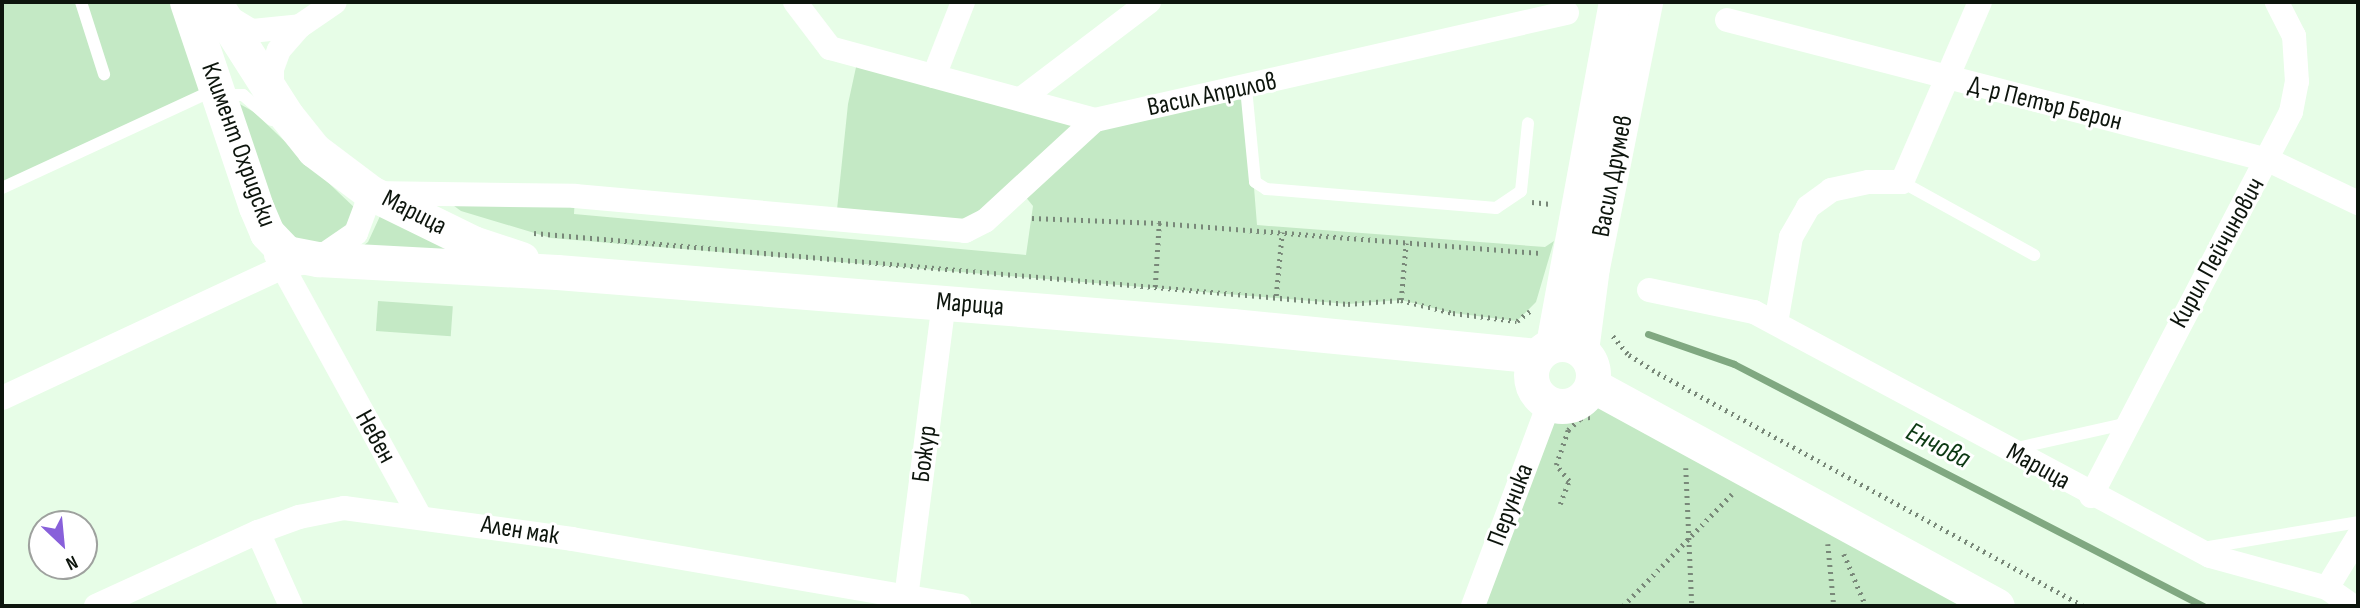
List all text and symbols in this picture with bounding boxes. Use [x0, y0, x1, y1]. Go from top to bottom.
street label: Климент Охридски [194, 58, 282, 232]
street label: Васил Априлов [1144, 66, 1280, 124]
street label: Д-р Петър Берон [1965, 70, 2125, 138]
street label: Васил Друмев [1586, 112, 1640, 240]
street label: Кирил Пейчинович [2164, 172, 2272, 334]
street label: Марица [377, 184, 451, 242]
street label: Марица [935, 286, 1005, 324]
street label: Невен [348, 405, 402, 469]
water label: Енчова [1900, 416, 1976, 476]
street label: Божур [906, 424, 944, 484]
street label: Марица [2001, 437, 2075, 497]
street label: Перуника [1481, 459, 1541, 551]
street label: Ален мак [479, 509, 561, 553]
north arrow [28, 510, 98, 580]
text: N [62, 550, 81, 575]

